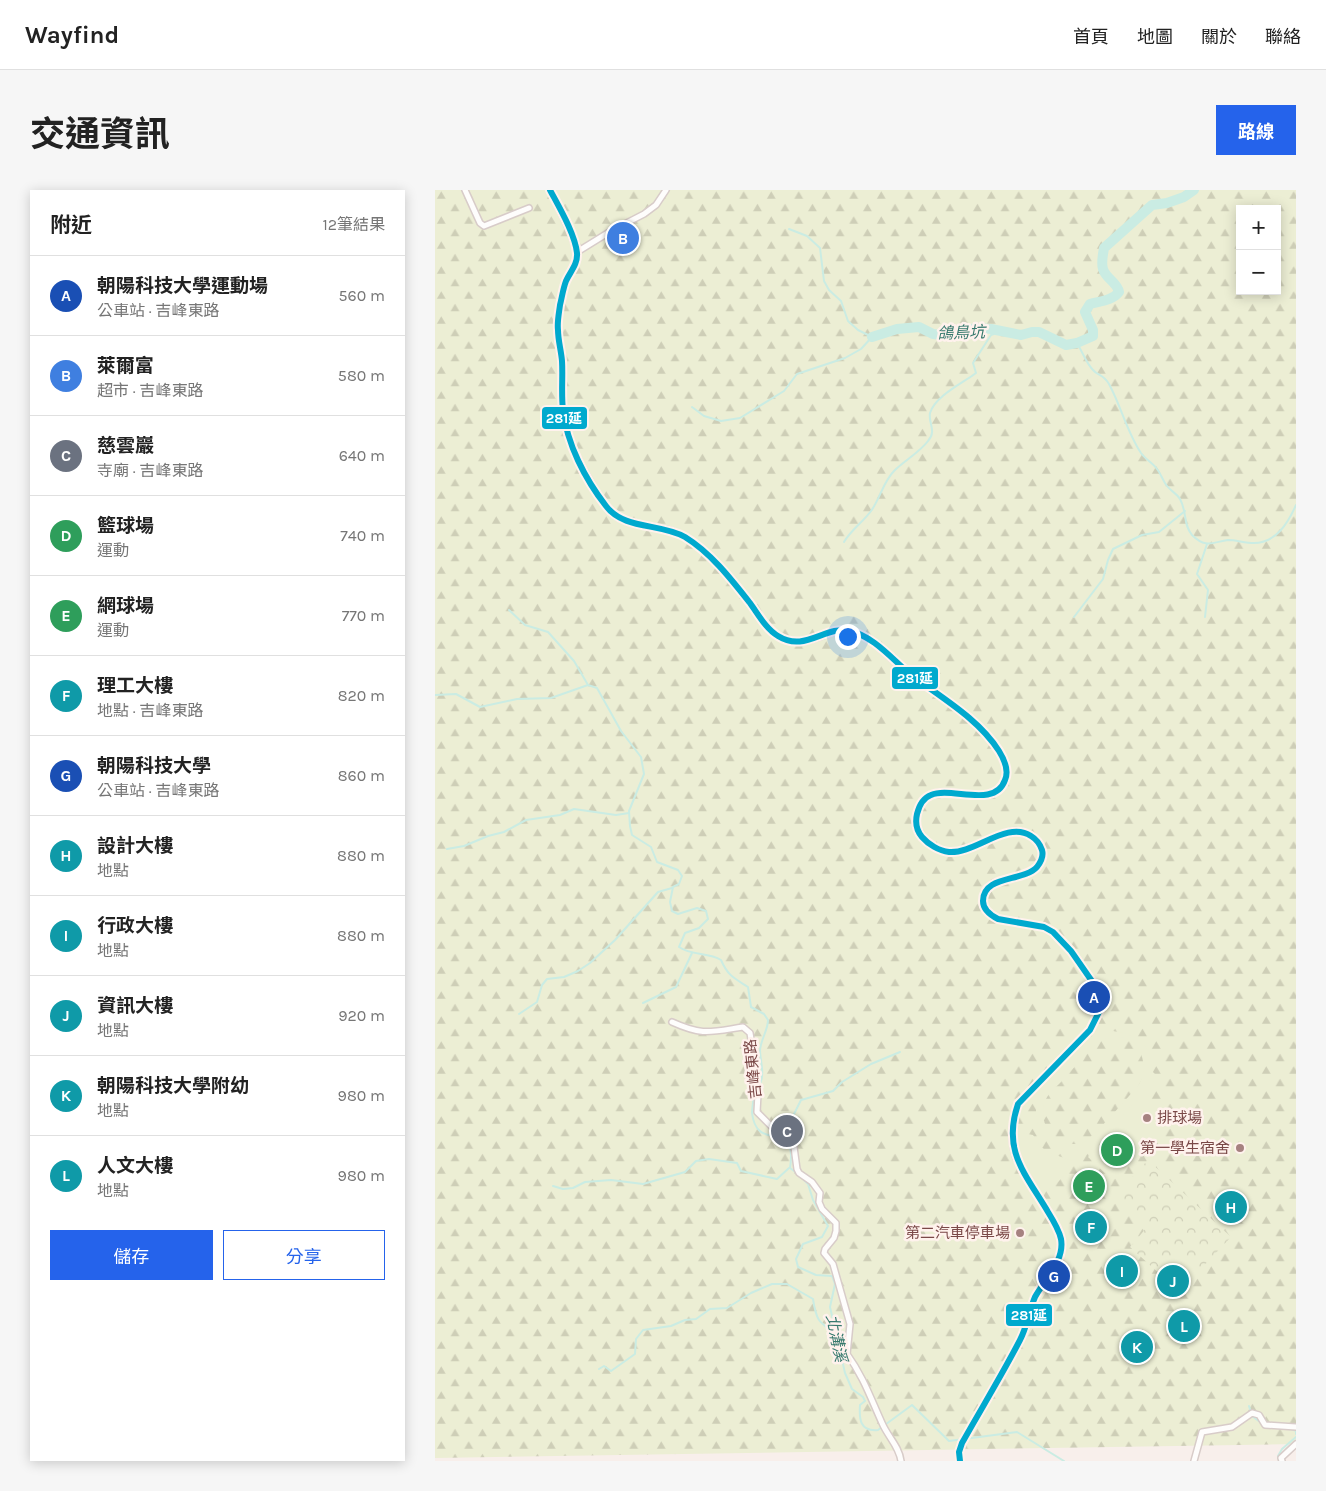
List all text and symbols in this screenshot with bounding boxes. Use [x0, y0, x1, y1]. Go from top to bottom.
text: Wayfind [25, 21, 119, 49]
text: 首頁 [1073, 26, 1109, 48]
text: 地圖 [1137, 26, 1173, 48]
text: 關於 [1201, 26, 1237, 48]
text: 聯絡 [1265, 26, 1301, 48]
button: 路線 [1216, 105, 1296, 155]
text: 交通資訊 [30, 114, 170, 155]
map controls [1236, 205, 1281, 295]
button: + [1236, 205, 1281, 250]
text: 附近 [50, 213, 92, 237]
text: 12筆結果 [322, 215, 385, 234]
pin: B [607, 219, 639, 257]
button: − [1236, 250, 1281, 295]
text: 朝陽科技大學運動場 [97, 275, 268, 297]
text: A [61, 286, 71, 305]
text: 560 m [339, 286, 385, 305]
text: 公車站 · 吉峰東路 [97, 301, 219, 320]
water label: 鴿鳥坑 [937, 322, 987, 343]
text: 萊爾富 [97, 355, 154, 377]
text: B [61, 366, 71, 385]
text: 580 m [338, 366, 385, 385]
text: 超市 · 吉峰東路 [97, 381, 203, 400]
line badge: 281延 [541, 406, 588, 430]
text: 281延 [546, 410, 582, 427]
text: 慈雲巖 [97, 435, 154, 457]
text: C [61, 446, 71, 465]
text: 640 m [339, 446, 385, 465]
text: 寺廟 · 吉峰東路 [97, 461, 203, 480]
text: 籃球場 [97, 515, 154, 537]
text: D [61, 526, 71, 545]
text: 740 m [340, 526, 385, 545]
text: 運動 [97, 541, 129, 560]
text: 網球場 [97, 595, 154, 617]
text: E [61, 606, 71, 625]
text: 770 m [342, 606, 385, 625]
text: 運動 [97, 621, 129, 640]
your location [835, 624, 861, 650]
line badge: 281延 [891, 666, 939, 690]
text: 281延 [897, 670, 933, 687]
text: 理工大樓 [97, 675, 173, 697]
text: F [62, 686, 70, 705]
text: 820 m [338, 686, 385, 705]
text: 地點 · 吉峰東路 [97, 701, 203, 720]
text: 朝陽科技大學 [97, 755, 211, 777]
text: G [61, 766, 71, 785]
text: 860 m [338, 766, 385, 785]
text: 公車站 · 吉峰東路 [97, 781, 219, 800]
text: 設計大樓 [97, 835, 173, 857]
text: H [60, 846, 72, 865]
text: 880 m [337, 846, 385, 865]
text: 地點 [97, 861, 129, 880]
text: 行政大樓 [97, 915, 173, 937]
text: I [64, 926, 68, 945]
text: 880 m [337, 926, 385, 945]
text: 地點 [97, 941, 129, 960]
pin: A [1078, 978, 1110, 1016]
text: 資訊大樓 [97, 995, 173, 1017]
text: J [62, 1006, 70, 1025]
text: 920 m [338, 1006, 385, 1025]
text: 地點 [97, 1021, 129, 1040]
street label: 吉峰東路 [741, 1038, 765, 1100]
text: 朝陽科技大學附幼 [97, 1075, 249, 1097]
text: K [61, 1086, 71, 1105]
text: 980 m [338, 1086, 385, 1105]
text: 地點 [97, 1101, 129, 1120]
place label: 排球場 [1157, 1109, 1202, 1127]
pin: C [771, 1112, 803, 1150]
marker: 排球場 [1141, 1112, 1153, 1124]
pin: D [1101, 1131, 1133, 1169]
place label: 第一學生宿舍 [1140, 1139, 1230, 1157]
marker: 第一學生宿舍 [1234, 1142, 1246, 1154]
text: 人文大樓 [97, 1155, 173, 1177]
text: L [62, 1166, 70, 1185]
text: 980 m [338, 1166, 385, 1185]
pin: E [1073, 1167, 1105, 1205]
text: 地點 [97, 1181, 129, 1200]
pin: H [1215, 1188, 1247, 1226]
pin: F [1075, 1208, 1107, 1246]
place label: 第二汽車停車場 [905, 1224, 1010, 1242]
marker: 第二汽車停車場 [1014, 1227, 1026, 1239]
button: 儲存 [50, 1230, 213, 1280]
button: 分享 [223, 1230, 385, 1280]
pin: I [1106, 1252, 1138, 1290]
pin: G [1038, 1257, 1070, 1295]
pin: J [1157, 1262, 1189, 1300]
line badge: 281延 [1005, 1303, 1053, 1327]
text: 281延 [1011, 1307, 1047, 1324]
pin: L [1168, 1307, 1200, 1345]
water label: 北溝溪 [822, 1313, 851, 1366]
pin: K [1121, 1328, 1153, 1366]

